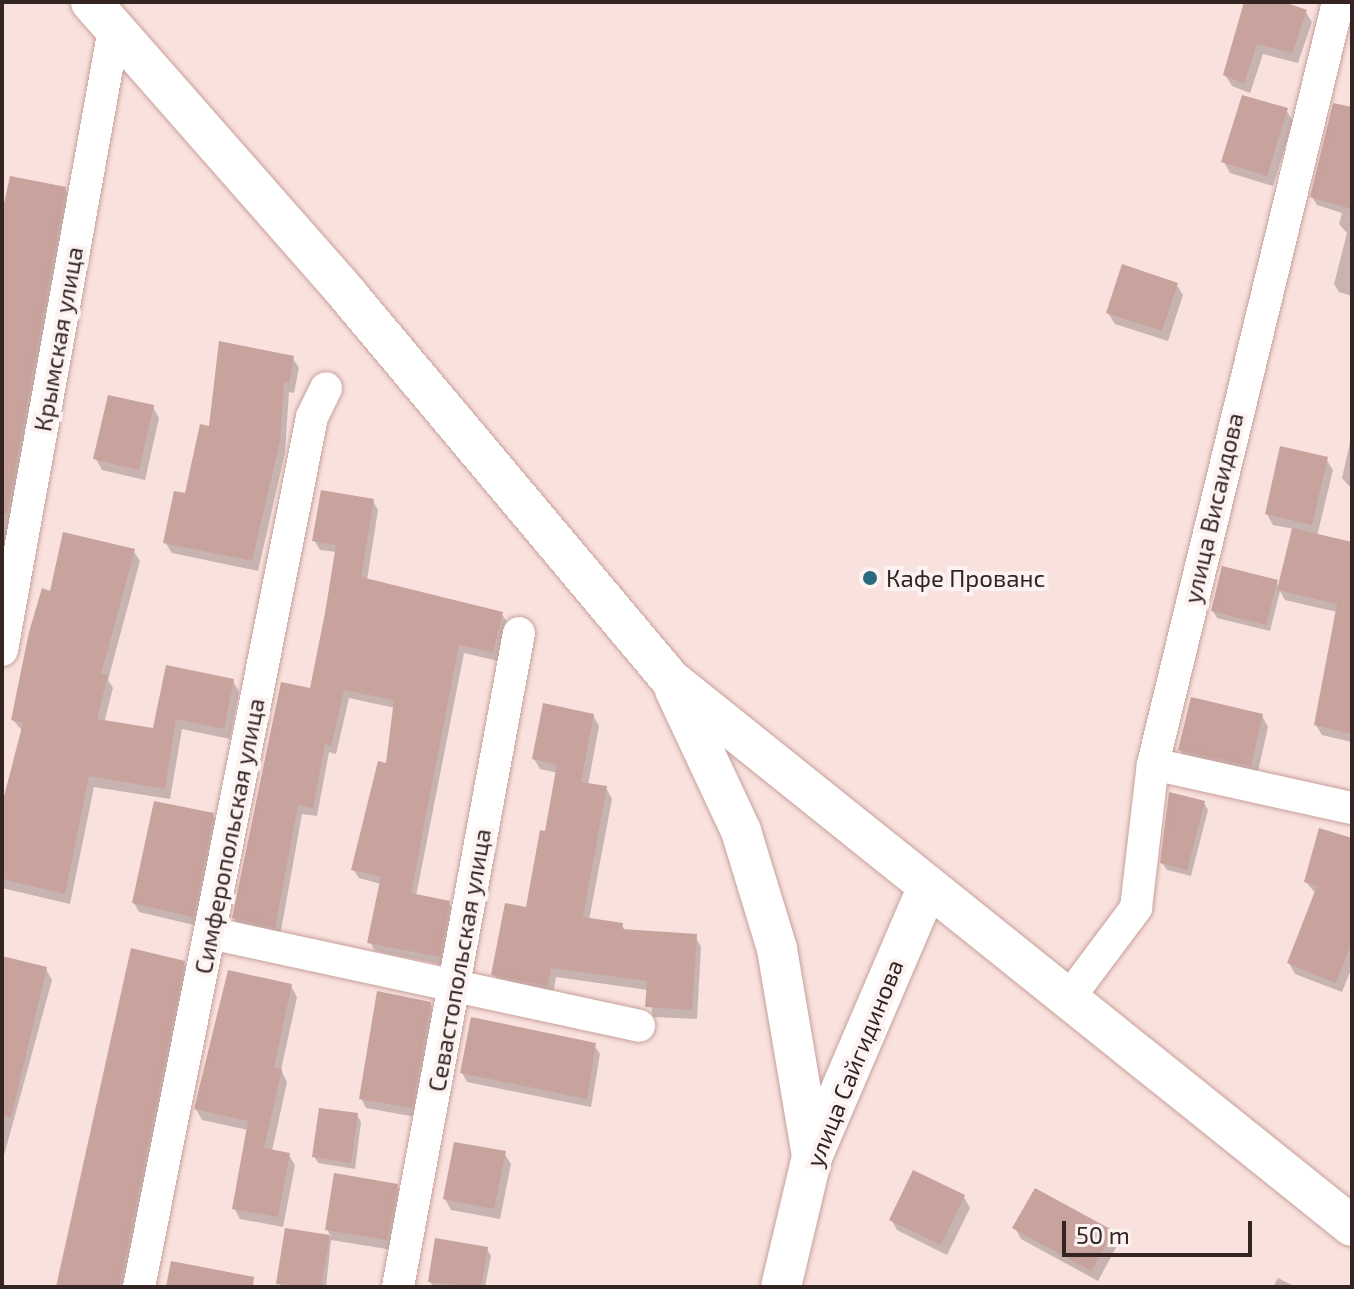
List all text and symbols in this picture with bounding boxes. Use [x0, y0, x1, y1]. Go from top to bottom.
street label: Крымская улица [28, 244, 88, 434]
street label: улица Висаидова [1177, 410, 1249, 606]
place label: Кафе Прованс [886, 564, 1045, 592]
marker: Кафе Прованс [861, 569, 879, 587]
street label: Симферопольская улица [188, 696, 270, 976]
street label: Севастопольская улица [422, 826, 496, 1094]
street label: улица Сайгидинова [799, 955, 909, 1171]
scale bar [1066, 1205, 1256, 1255]
text: 50 m [1076, 1220, 1130, 1249]

